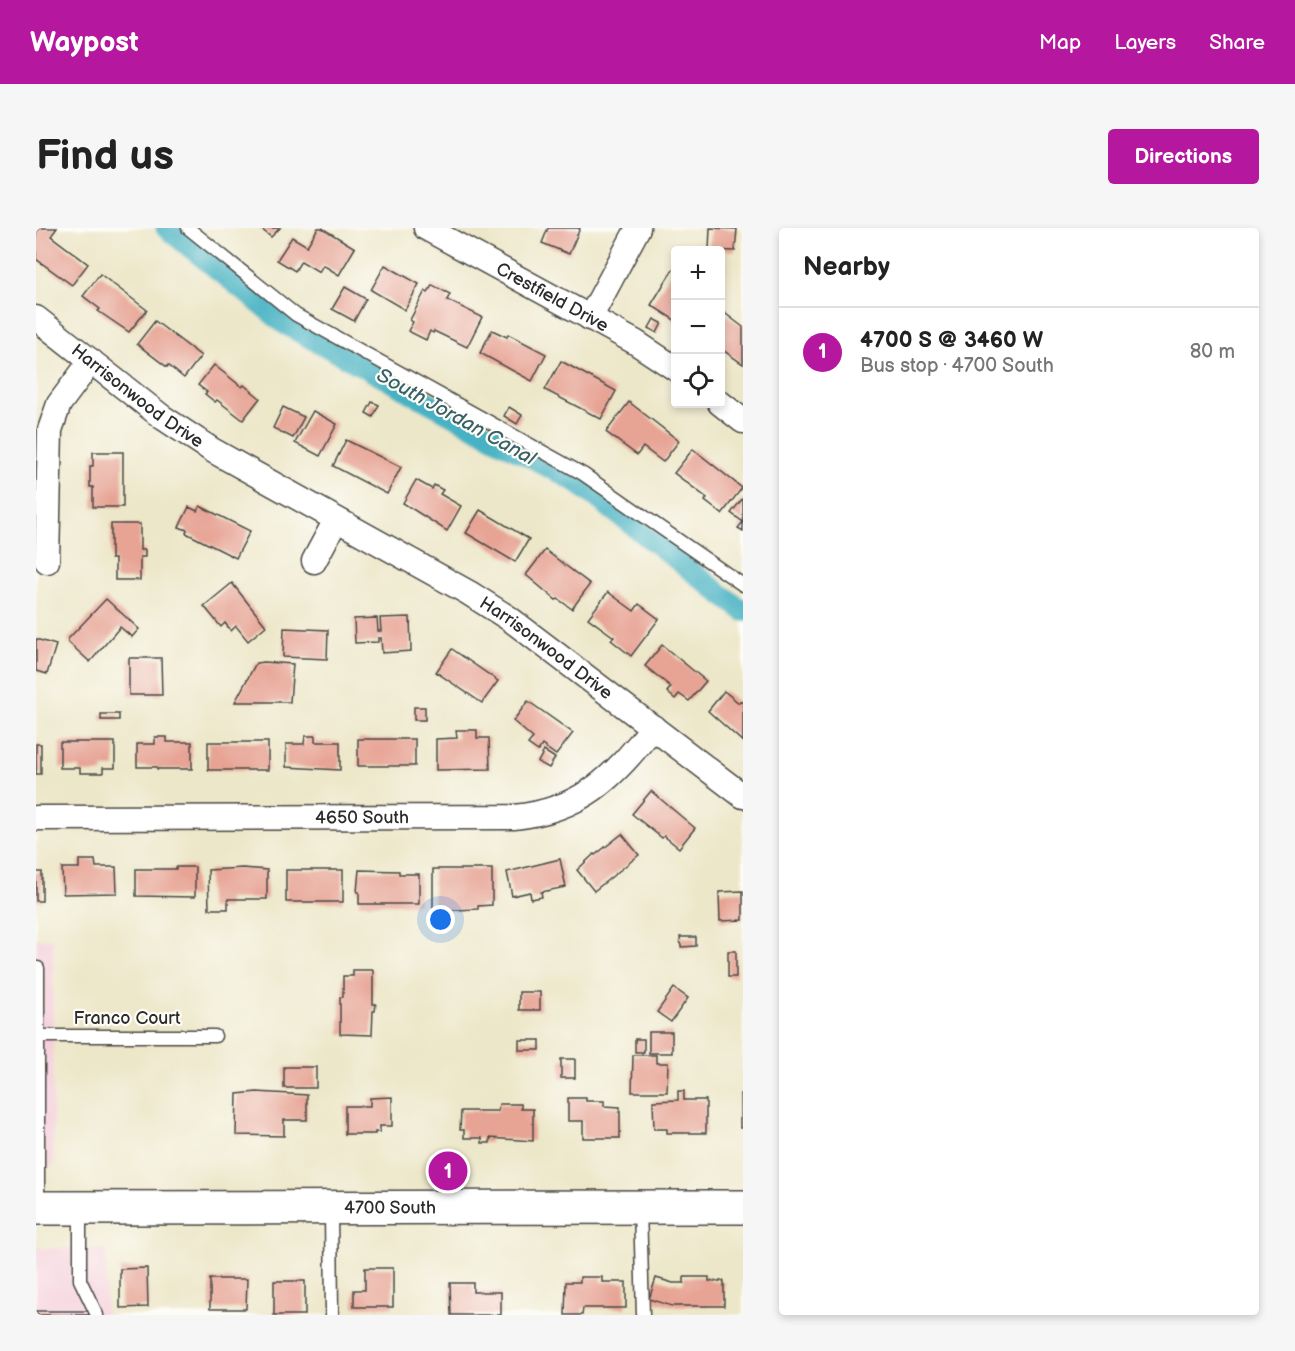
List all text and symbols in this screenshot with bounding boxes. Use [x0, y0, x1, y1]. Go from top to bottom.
text: Waypost [30, 26, 139, 59]
text: Map [1039, 30, 1081, 55]
text: Layers [1114, 30, 1176, 55]
text: Share [1209, 30, 1265, 55]
button: Directions [1108, 129, 1259, 184]
text: Find us [36, 131, 174, 182]
map controls [671, 246, 725, 408]
button: + [671, 246, 725, 300]
text: Nearby [803, 252, 890, 283]
street label: Crestfield Drive [493, 258, 613, 336]
button: − [671, 300, 725, 354]
text: 4700 S @ 3460 W [860, 327, 1043, 354]
street label: Harrisonwood Drive [67, 339, 208, 452]
text: 1 [818, 340, 827, 364]
text: 80 m [1190, 340, 1235, 364]
button: locate [671, 354, 725, 408]
text: Bus stop · 4700 South [860, 354, 1054, 378]
water label: South Jordan Canal [372, 363, 541, 471]
street label: Harrisonwood Drive [476, 592, 617, 704]
street label: 4650 South [315, 807, 409, 828]
your location [426, 905, 455, 934]
street label: Franco Court [74, 1008, 181, 1029]
pin: 1 [428, 1148, 468, 1194]
street label: 4700 South [344, 1197, 436, 1218]

